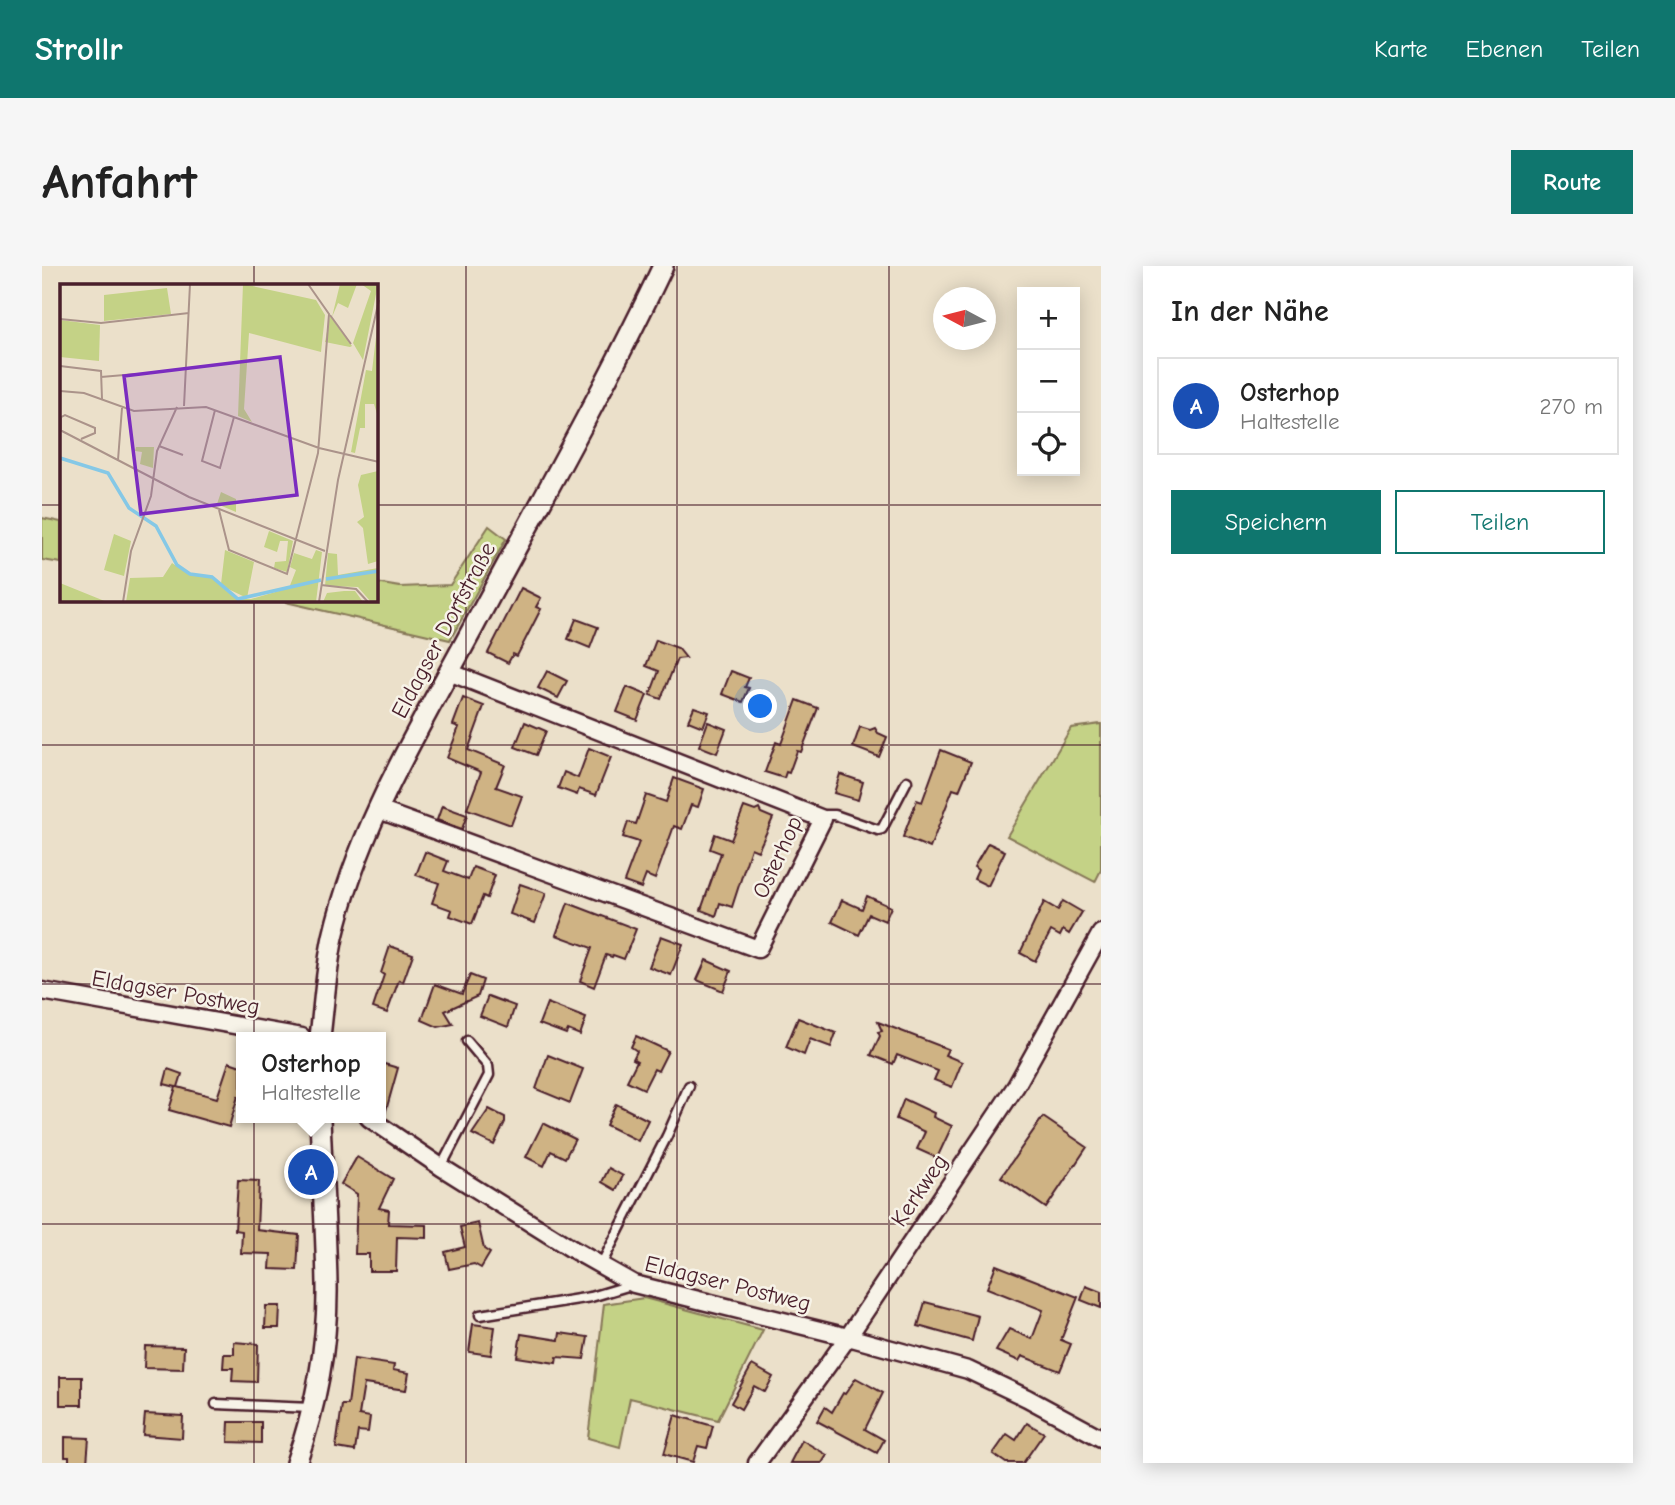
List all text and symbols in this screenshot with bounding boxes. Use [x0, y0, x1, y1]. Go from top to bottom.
text: Strollr [35, 30, 123, 68]
text: Karte [1374, 35, 1427, 63]
text: Ebenen [1465, 35, 1543, 63]
text: Teilen [1581, 35, 1640, 63]
button: Route [1511, 150, 1633, 214]
text: Anfahrt [42, 154, 197, 210]
inset map [60, 284, 378, 602]
north arrow [933, 287, 996, 350]
map controls [1017, 287, 1080, 476]
button: + [1017, 287, 1080, 350]
text: In der Nähe [1171, 294, 1329, 329]
button: − [1017, 350, 1080, 413]
text: Osterhop [1240, 378, 1340, 408]
text: A [1190, 393, 1202, 420]
text: 270 m [1539, 393, 1603, 420]
text: Haltestelle [1240, 408, 1340, 435]
button: locate [1017, 413, 1080, 476]
button: Speichern [1171, 490, 1381, 554]
button: Teilen [1395, 490, 1605, 554]
street label: Eldagser Dorfstraße [386, 538, 501, 723]
your location [743, 689, 777, 723]
street label: Osterhop [747, 812, 808, 903]
street label: Eldagser Postweg [90, 964, 262, 1021]
popup [236, 1032, 386, 1123]
text: Osterhop [261, 1049, 361, 1079]
text: Haltestelle [261, 1079, 361, 1106]
pin: A [288, 1146, 334, 1198]
street label: Kerkweg [885, 1149, 953, 1232]
street label: Eldagser Postweg [642, 1250, 814, 1317]

